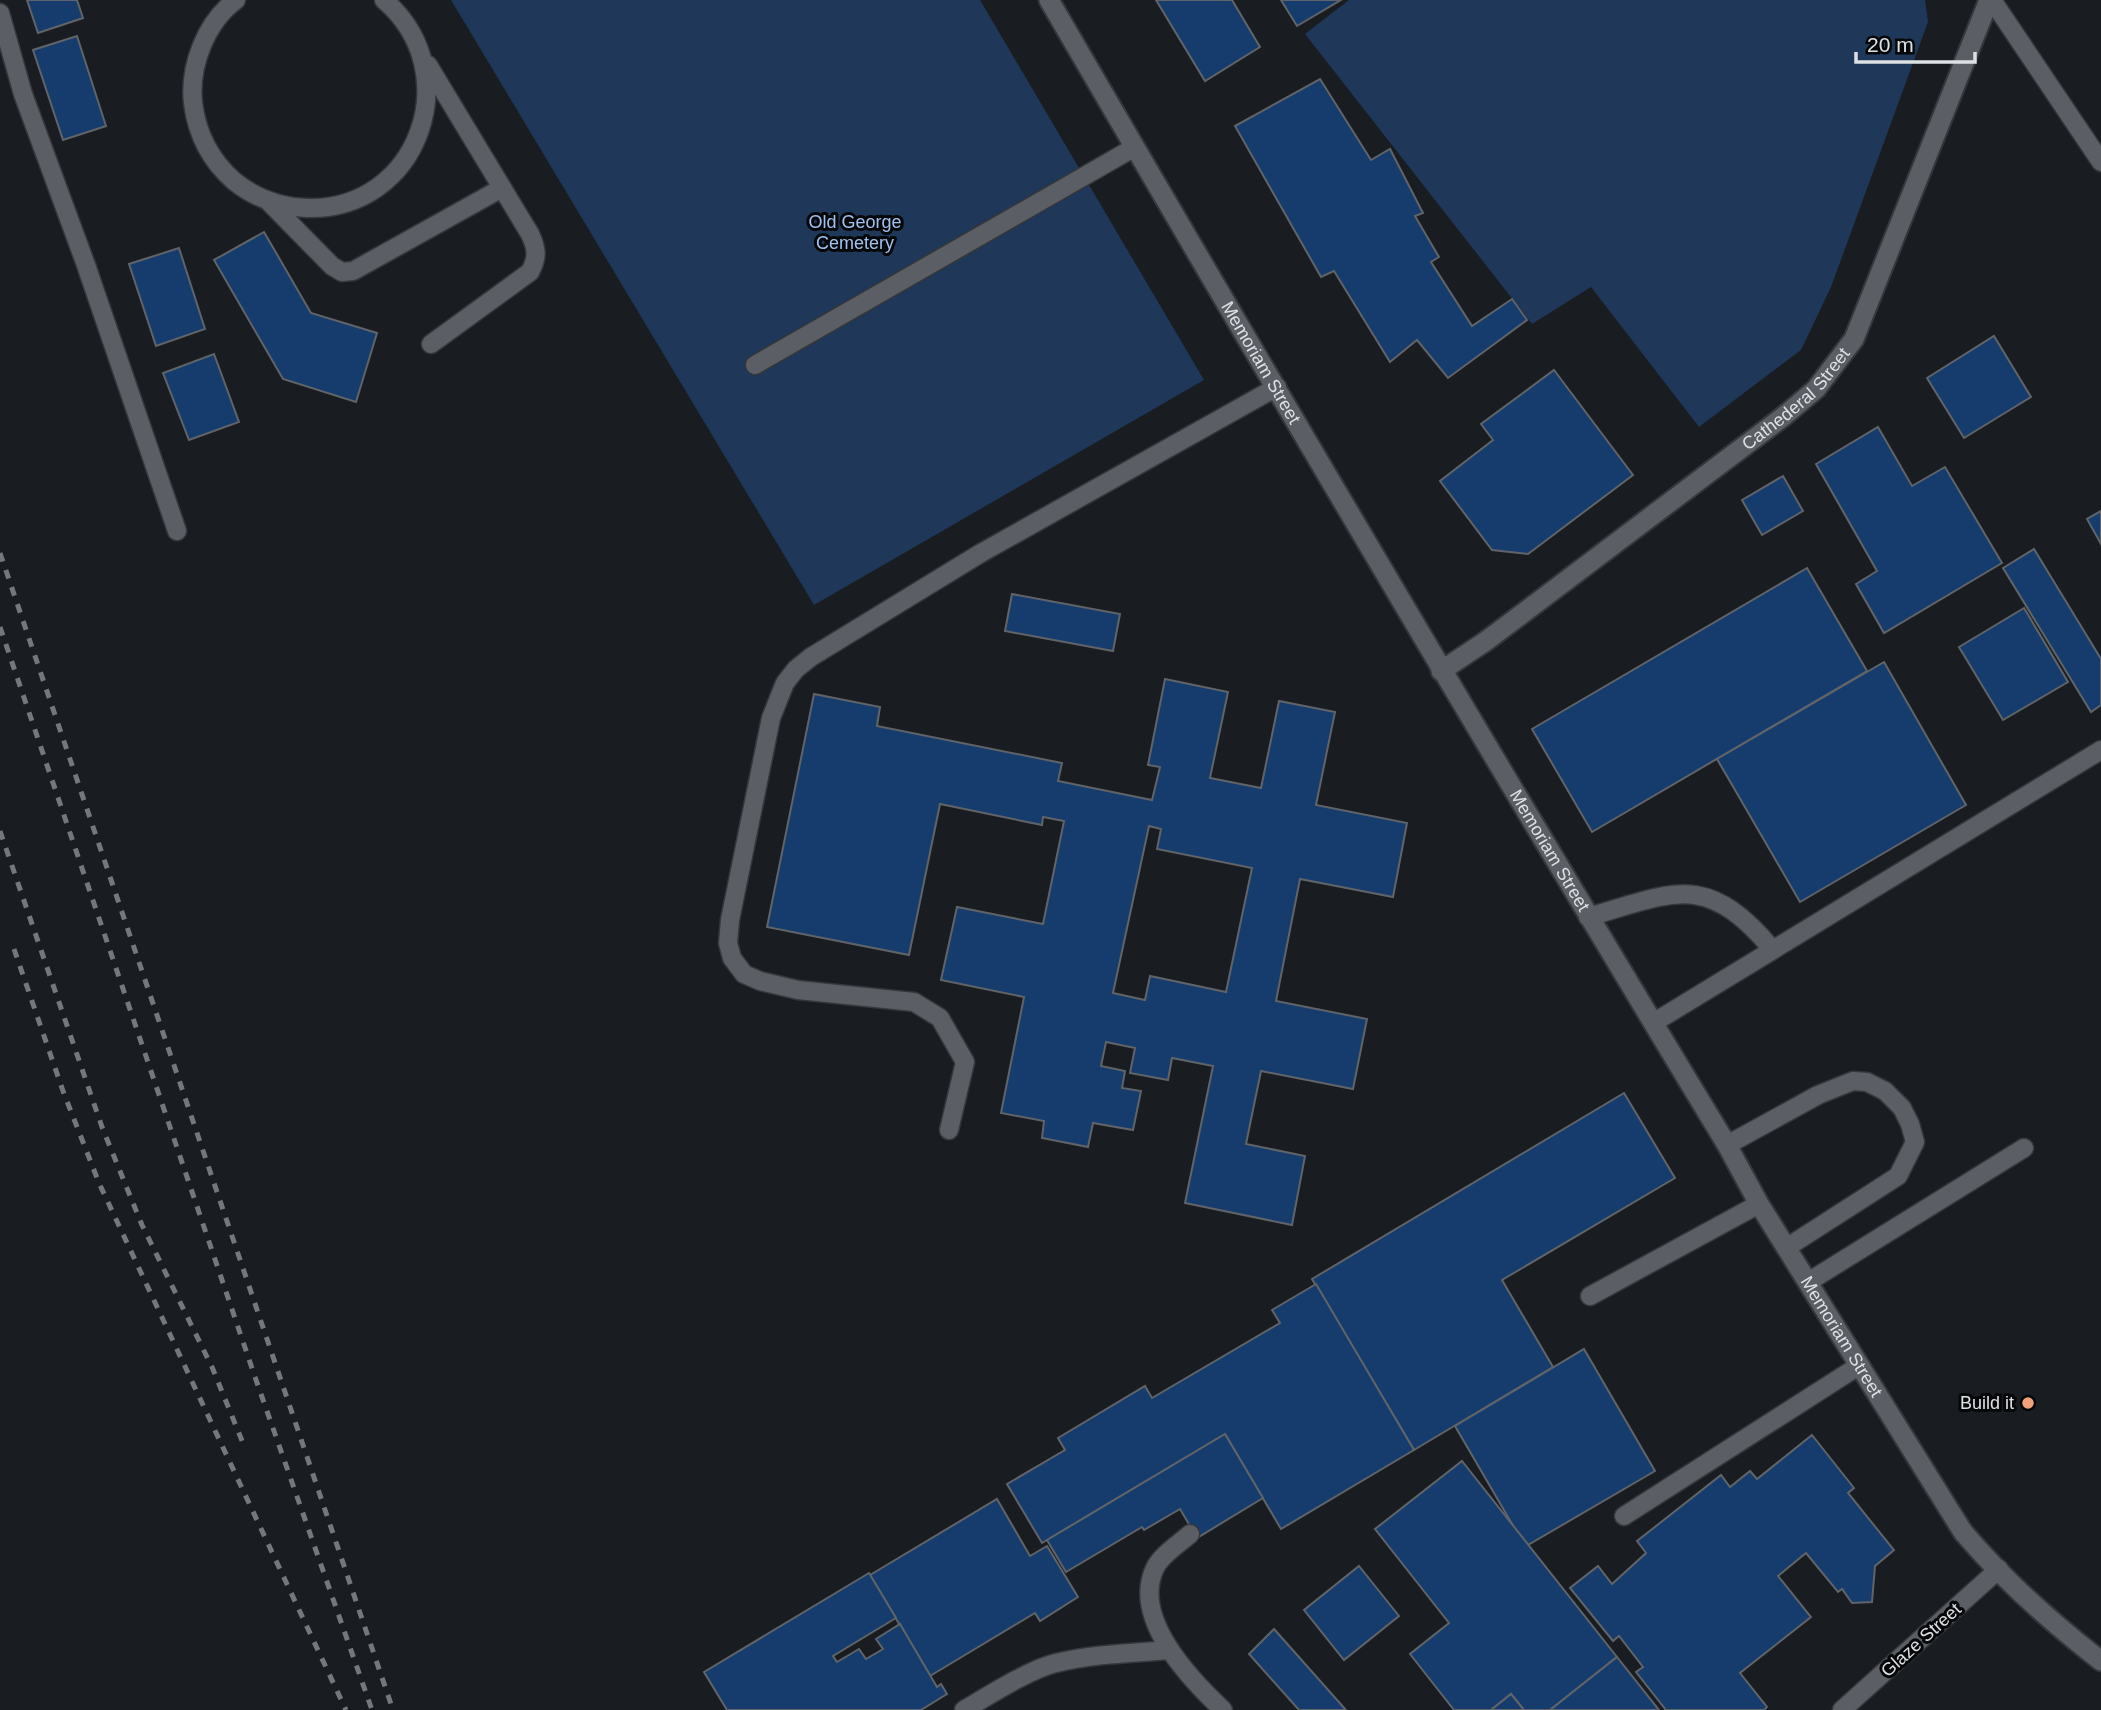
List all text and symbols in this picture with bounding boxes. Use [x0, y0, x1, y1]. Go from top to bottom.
scale bar [1856, 21, 1975, 65]
text: 20 m [1867, 33, 1914, 56]
park label: Old George Cemetery [808, 212, 902, 253]
street label: Memoriam Street [1217, 298, 1305, 427]
street label: Cathederal Street [1738, 344, 1854, 454]
street label: Memoriam Street [1506, 786, 1594, 915]
street label: Memoriam Street [1797, 1273, 1886, 1401]
place label: Build it [1960, 1393, 2014, 1413]
marker: Build it [2020, 1395, 2036, 1411]
street label: Glaze Street [1877, 1599, 1965, 1681]

